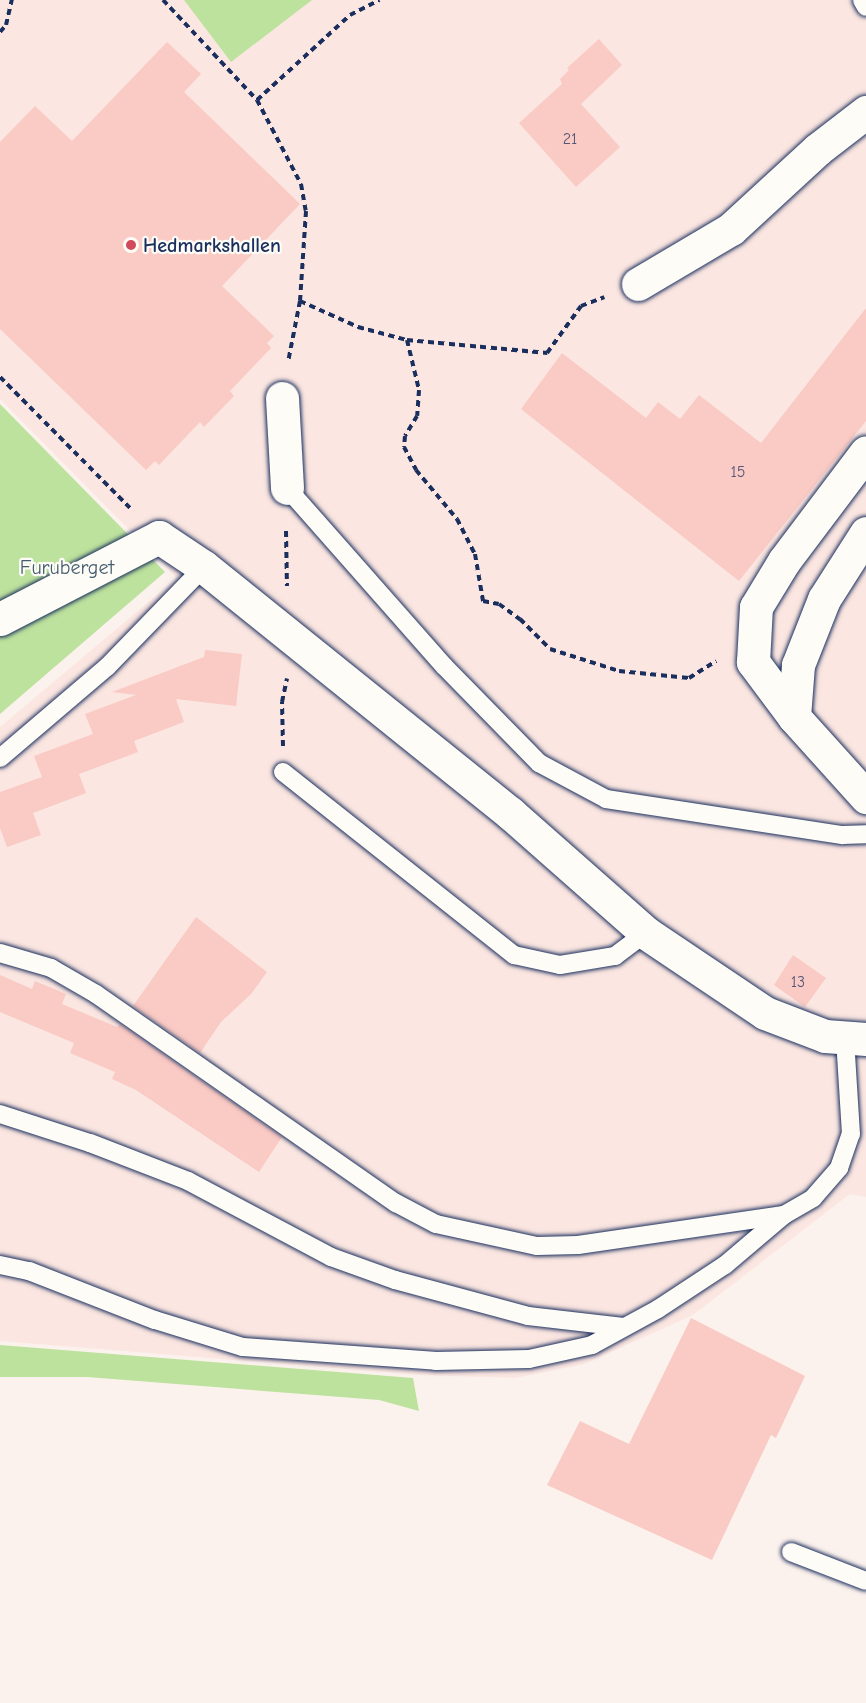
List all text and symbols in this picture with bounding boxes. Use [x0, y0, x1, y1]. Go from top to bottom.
house number: 21 [563, 129, 577, 149]
place label: Hedmarkshallen [143, 233, 281, 257]
marker: Hedmarkshallen [124, 238, 138, 252]
house number: 15 [730, 462, 746, 482]
park label: Furuberget [20, 555, 114, 579]
house number: 13 [791, 972, 805, 992]

